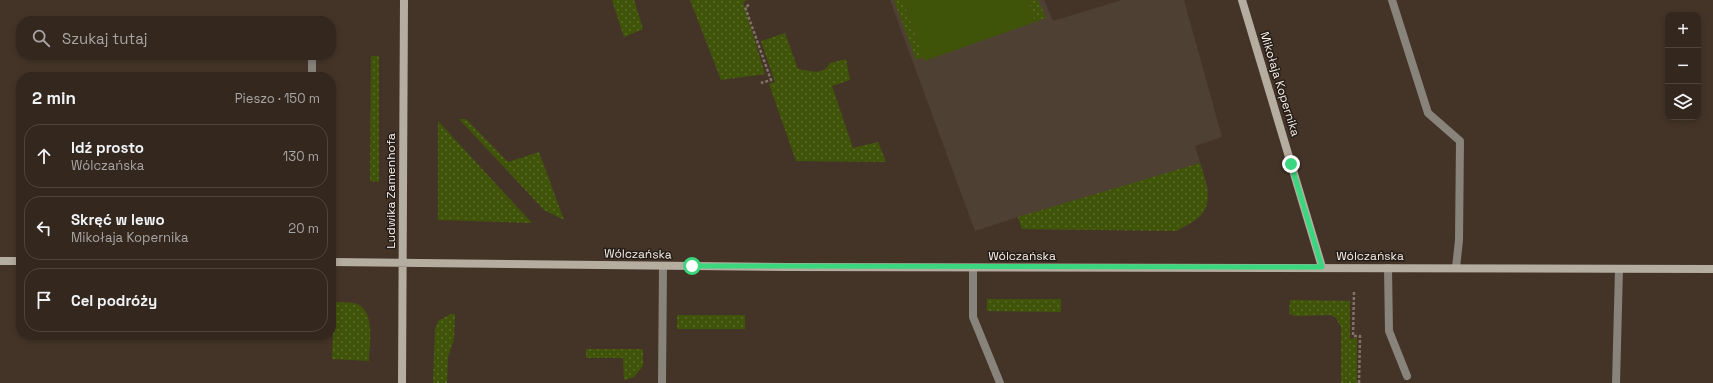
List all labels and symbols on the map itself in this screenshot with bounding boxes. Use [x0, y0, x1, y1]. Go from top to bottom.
street label: Mikołaja Kopernika [1256, 30, 1304, 138]
street label: Ludwika Zamenhofa [383, 133, 399, 249]
route end [1282, 155, 1300, 173]
street label: Wólczańska [604, 245, 672, 263]
street label: Wólczańska [988, 248, 1056, 264]
street label: Wólczańska [1336, 248, 1404, 264]
route start [683, 257, 701, 275]

